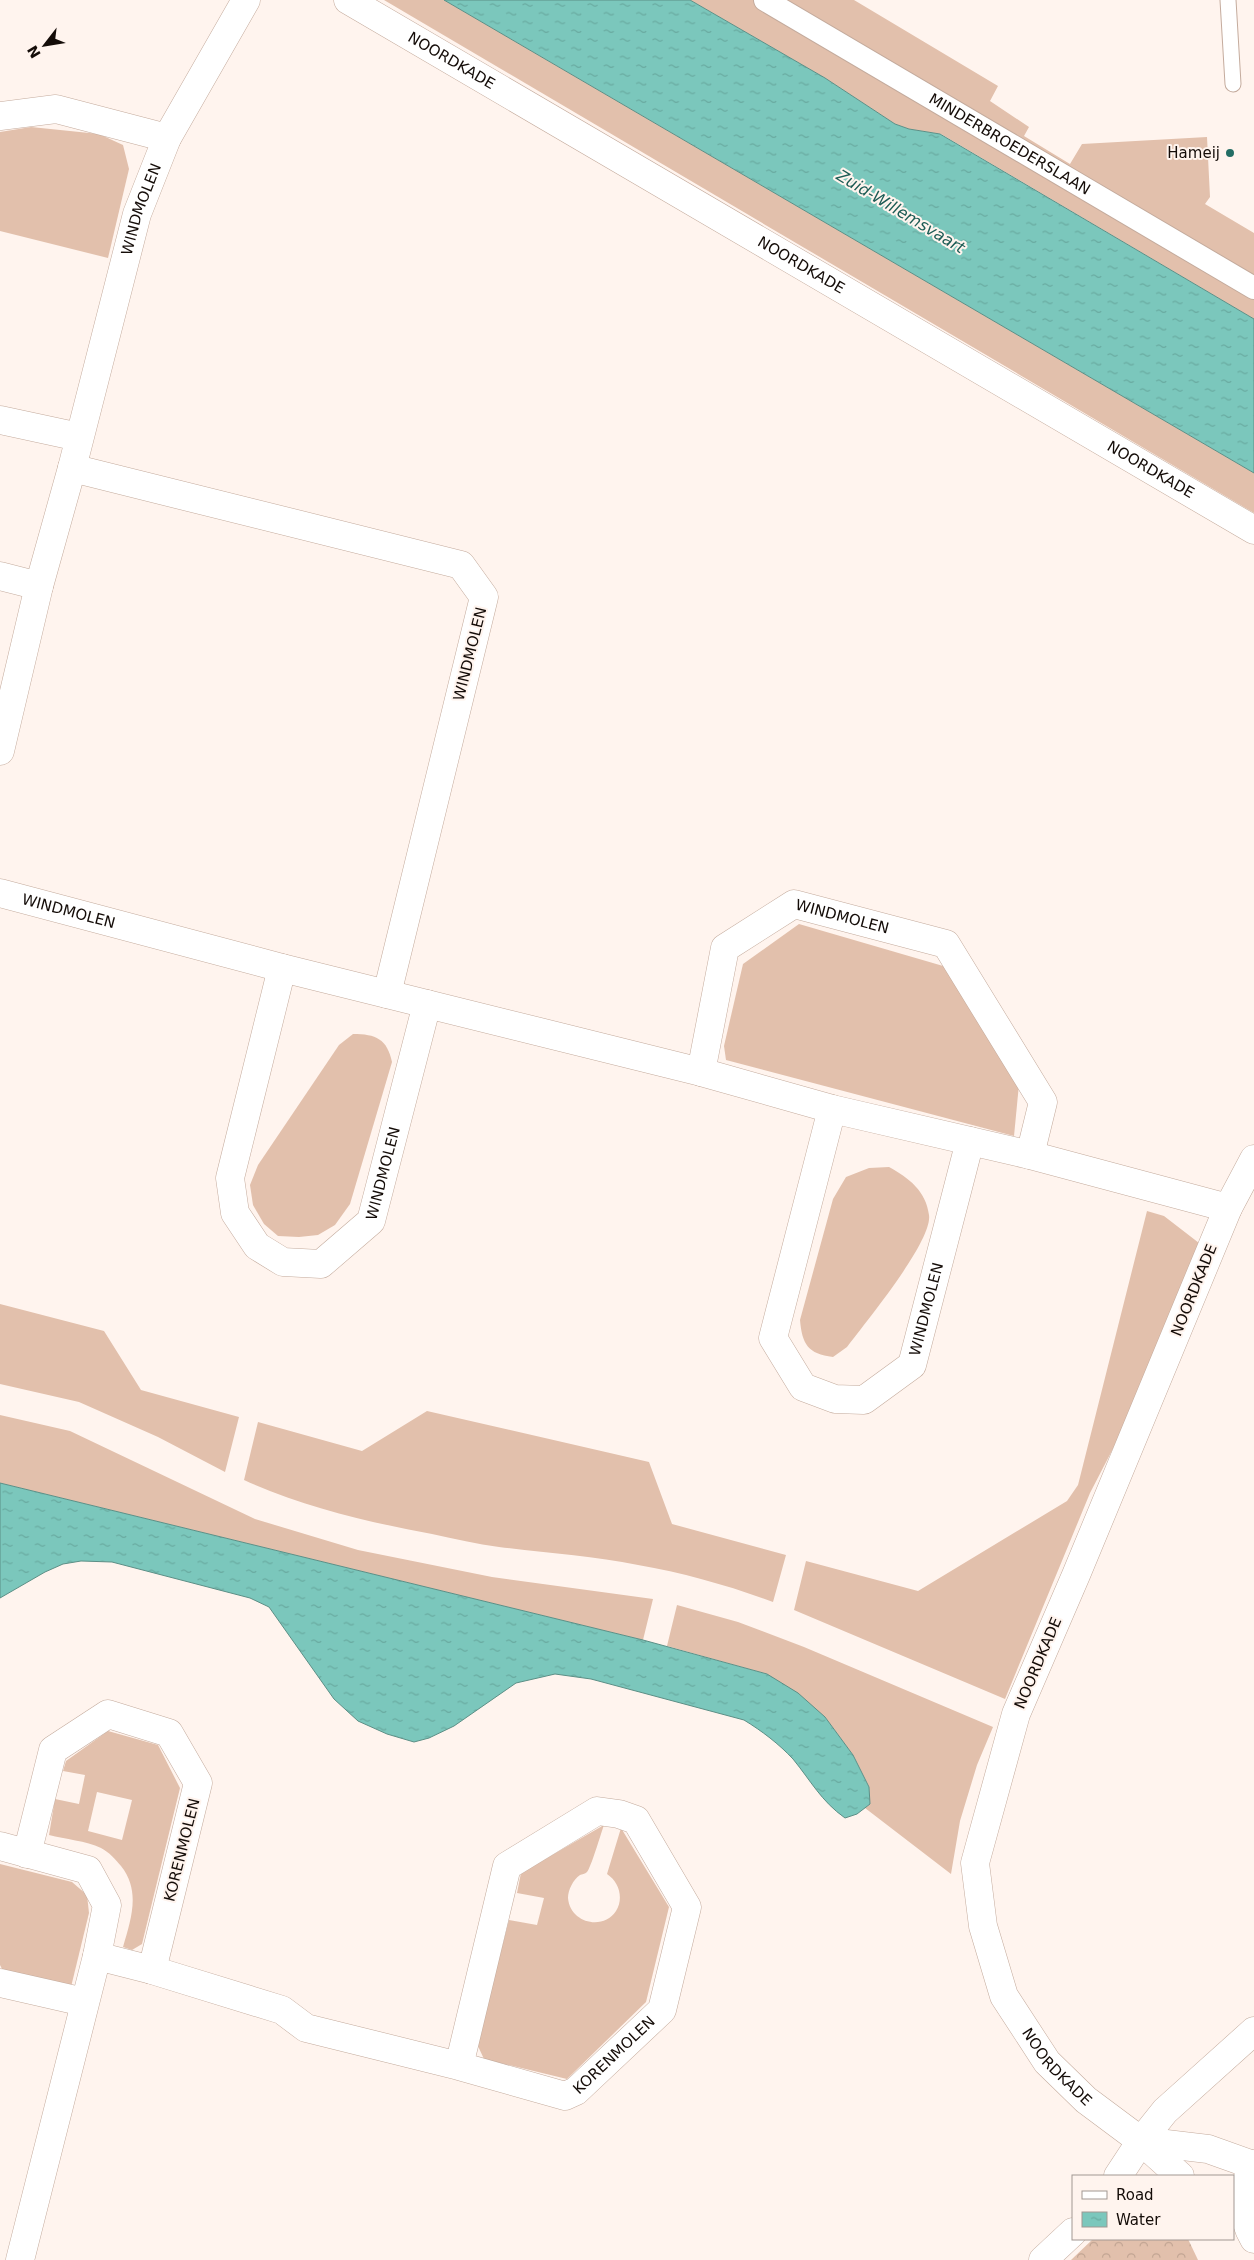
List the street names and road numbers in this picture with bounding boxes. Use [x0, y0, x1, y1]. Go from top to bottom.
street label: NOORDKADE [405, 28, 498, 93]
street label: MINDERBROEDERSLAAN [926, 90, 1094, 199]
street label: WINDMOLEN [118, 161, 165, 257]
street label: NOORDKADE [754, 233, 848, 298]
street label: NOORDKADE [1104, 437, 1197, 502]
street label: WINDMOLEN [450, 605, 490, 703]
street label: WINDMOLEN [20, 890, 117, 932]
street label: WINDMOLEN [794, 896, 891, 938]
street label: WINDMOLEN [363, 1125, 404, 1222]
street label: NOORDKADE [1167, 1241, 1221, 1339]
street label: WINDMOLEN [906, 1261, 947, 1358]
street label: NOORDKADE [1011, 1615, 1065, 1711]
street label: KORENMOLEN [160, 1797, 204, 1903]
street label: KORENMOLEN [569, 2012, 659, 2098]
street label: NOORDKADE [1018, 2025, 1095, 2110]

